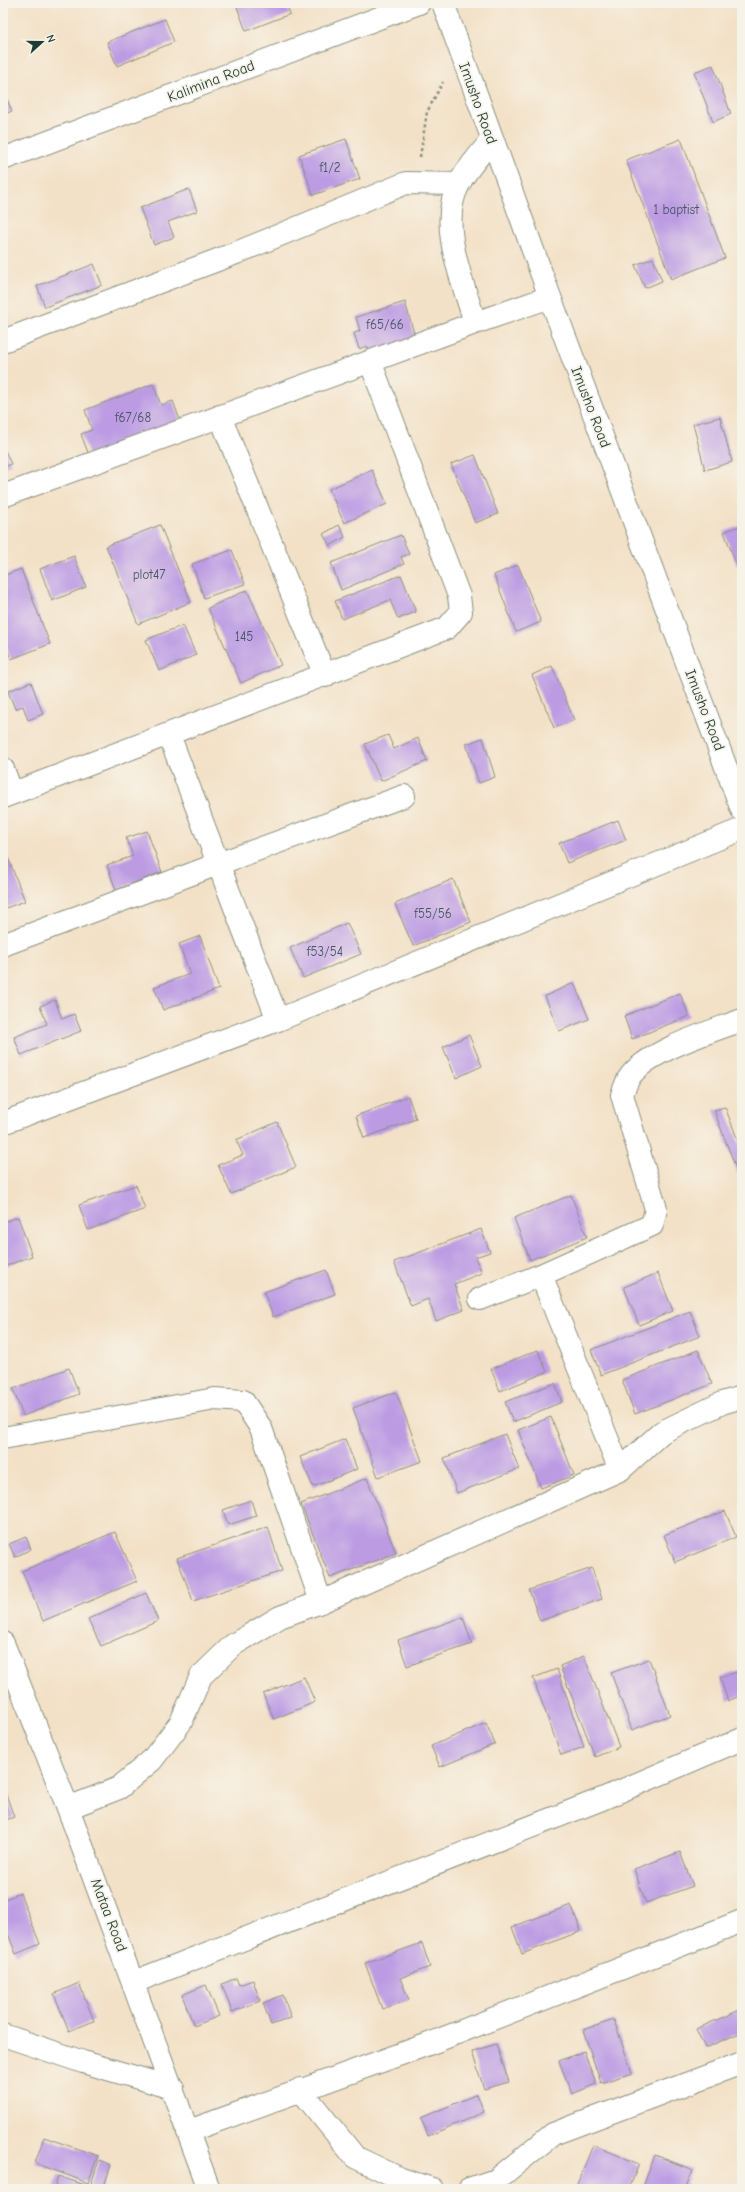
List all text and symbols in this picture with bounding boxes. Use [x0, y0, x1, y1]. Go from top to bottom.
north arrow [22, 22, 62, 62]
text: N [44, 33, 58, 44]
street label: Kalimina Road [165, 56, 257, 106]
street label: Imusho Road [455, 60, 501, 146]
house number: f1/2 [318, 160, 341, 175]
house number: 1 baptist [653, 202, 700, 217]
house number: f65/66 [365, 317, 404, 332]
street label: Imusho Road [567, 364, 615, 450]
house number: f67/68 [114, 410, 151, 425]
house number: plot47 [133, 567, 165, 582]
house number: 145 [235, 629, 253, 644]
street label: Imusho Road [681, 667, 729, 753]
house number: f55/56 [413, 906, 452, 921]
house number: f53/54 [306, 944, 343, 959]
street label: Mataa Road [87, 1876, 131, 1954]

